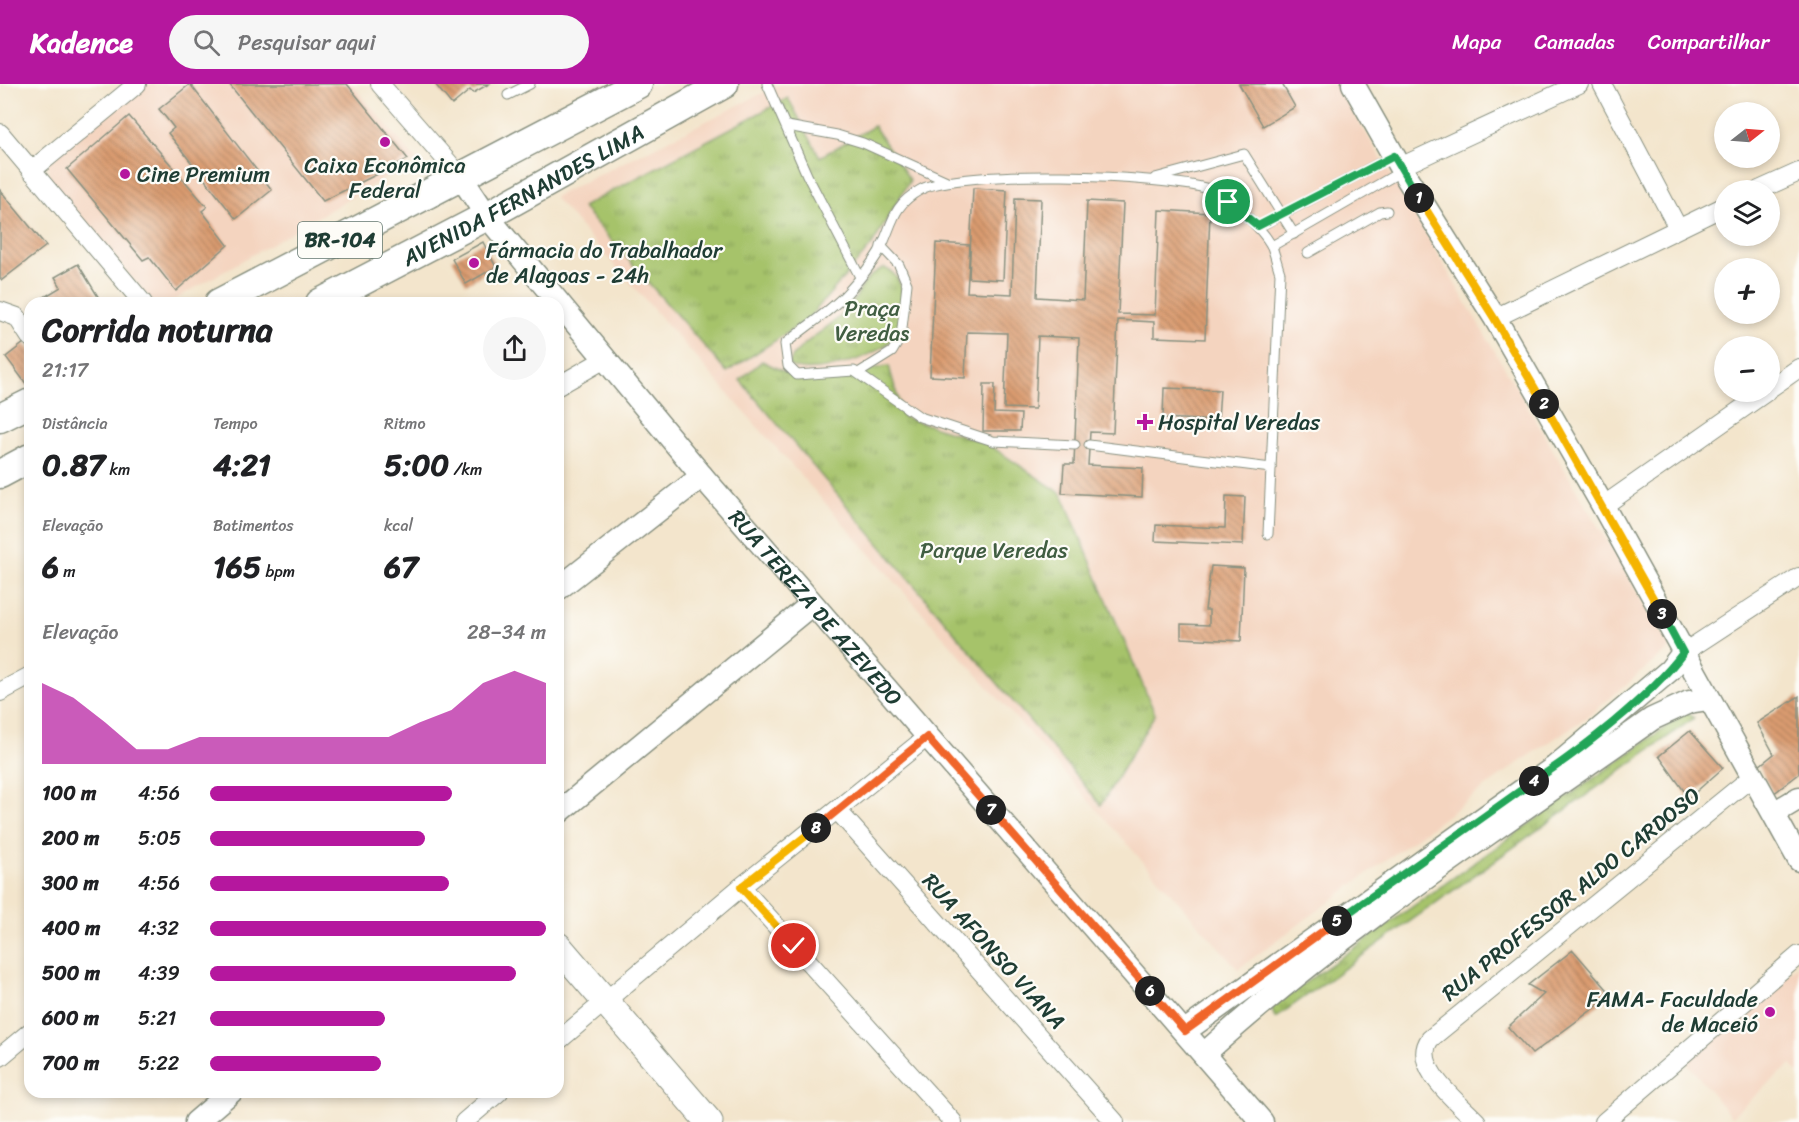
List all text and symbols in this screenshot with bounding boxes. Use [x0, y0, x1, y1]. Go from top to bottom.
search box [169, 15, 589, 69]
text: Kadence [30, 18, 133, 67]
text: Pesquisar aqui [238, 23, 376, 62]
text: Mapa [1452, 23, 1501, 61]
text: Camadas [1534, 23, 1615, 61]
text: Compartilhar [1648, 23, 1769, 61]
icon: search [190, 26, 223, 59]
north arrow [1714, 102, 1780, 168]
map controls [1714, 102, 1780, 402]
street label: AVENIDA FERNANDES LIMA [394, 113, 651, 277]
marker: Caixa Econômica Federal [378, 135, 392, 149]
place label: Caixa Econômica Federal [304, 146, 466, 210]
place label: Cine Premium [137, 155, 270, 194]
marker: Cine Premium [118, 167, 132, 181]
pin [1202, 176, 1253, 227]
button: layers [1714, 180, 1780, 246]
pin: 1 [1404, 183, 1434, 213]
text: 1 [1416, 183, 1422, 212]
icon: arrive [1211, 185, 1244, 218]
road number: BR-104 [298, 222, 382, 258]
place label: Fármacia do Trabalhador de Alagoas - 24h [486, 231, 724, 295]
marker: Fármacia do Trabalhador de Alagoas - 24h [467, 256, 481, 270]
button: + [1714, 258, 1780, 324]
park label: Praça Veredas [835, 289, 909, 353]
text: Corrida noturna [42, 301, 273, 359]
button: share [483, 317, 546, 380]
button: − [1714, 336, 1780, 402]
text: 21:17 [42, 353, 88, 388]
pin: 2 [1529, 389, 1559, 419]
text: 2 [1539, 389, 1549, 418]
place label: Hospital Veredas [1158, 403, 1321, 442]
text: Distância [42, 409, 108, 438]
text: Tempo [213, 409, 258, 438]
text: Ritmo [384, 409, 426, 438]
marker: Hospital Veredas [1136, 413, 1154, 431]
text: 0.87 [42, 438, 105, 492]
text: 4:21 [213, 438, 271, 492]
text: 5:00 [384, 438, 449, 492]
text: km [105, 455, 130, 484]
text: /km [449, 455, 482, 484]
street label: RUA TEREZA DE AZEVEDO [719, 500, 913, 715]
text: Elevação [42, 511, 103, 540]
text: Batimentos [213, 511, 294, 540]
text: kcal [384, 511, 413, 540]
park label: Parque Veredas [920, 531, 1069, 570]
text: 6 [42, 540, 59, 594]
text: 165 [213, 540, 261, 594]
text: 67 [384, 540, 418, 594]
text: m [59, 557, 76, 586]
text: bpm [261, 557, 295, 586]
pin: 3 [1647, 599, 1677, 629]
text: 3 [1658, 599, 1666, 628]
text: Elevação [42, 615, 118, 650]
text: 28–34 m [467, 615, 546, 650]
pin: 4 [1519, 766, 1549, 796]
text: 4 [1529, 766, 1539, 795]
text: 100 m [42, 776, 96, 811]
text: 4:56 [138, 776, 180, 811]
street label: RUA PROFESSOR ALDO CARDOSO [1433, 777, 1709, 1011]
pin: 7 [976, 795, 1006, 825]
text: 7 [986, 795, 996, 824]
pin: 8 [801, 813, 831, 843]
text: 8 [811, 813, 821, 842]
text: 200 m [42, 821, 99, 856]
text: 5:05 [138, 821, 181, 856]
street label: RUA AFONSO VIANA [912, 863, 1076, 1039]
text: 300 m [42, 866, 99, 901]
text: 4:56 [138, 866, 180, 901]
pin: 5 [1322, 906, 1352, 936]
text: 5 [1332, 906, 1342, 935]
text: 400 m [42, 911, 100, 946]
text: 4:32 [138, 911, 179, 946]
pin [768, 920, 819, 971]
icon: check [777, 929, 810, 962]
text: 500 m [42, 956, 100, 991]
text: 4:39 [138, 956, 180, 991]
pin: 6 [1135, 976, 1165, 1006]
text: 6 [1145, 976, 1155, 1005]
place label: FAMA- Faculdade de Maceió [1587, 980, 1759, 1044]
text: 600 m [42, 1001, 99, 1036]
text: 5:21 [138, 1001, 176, 1036]
marker: FAMA- Faculdade de Maceió [1763, 1005, 1777, 1019]
text: 700 m [42, 1046, 99, 1081]
text: 5:22 [138, 1046, 179, 1081]

